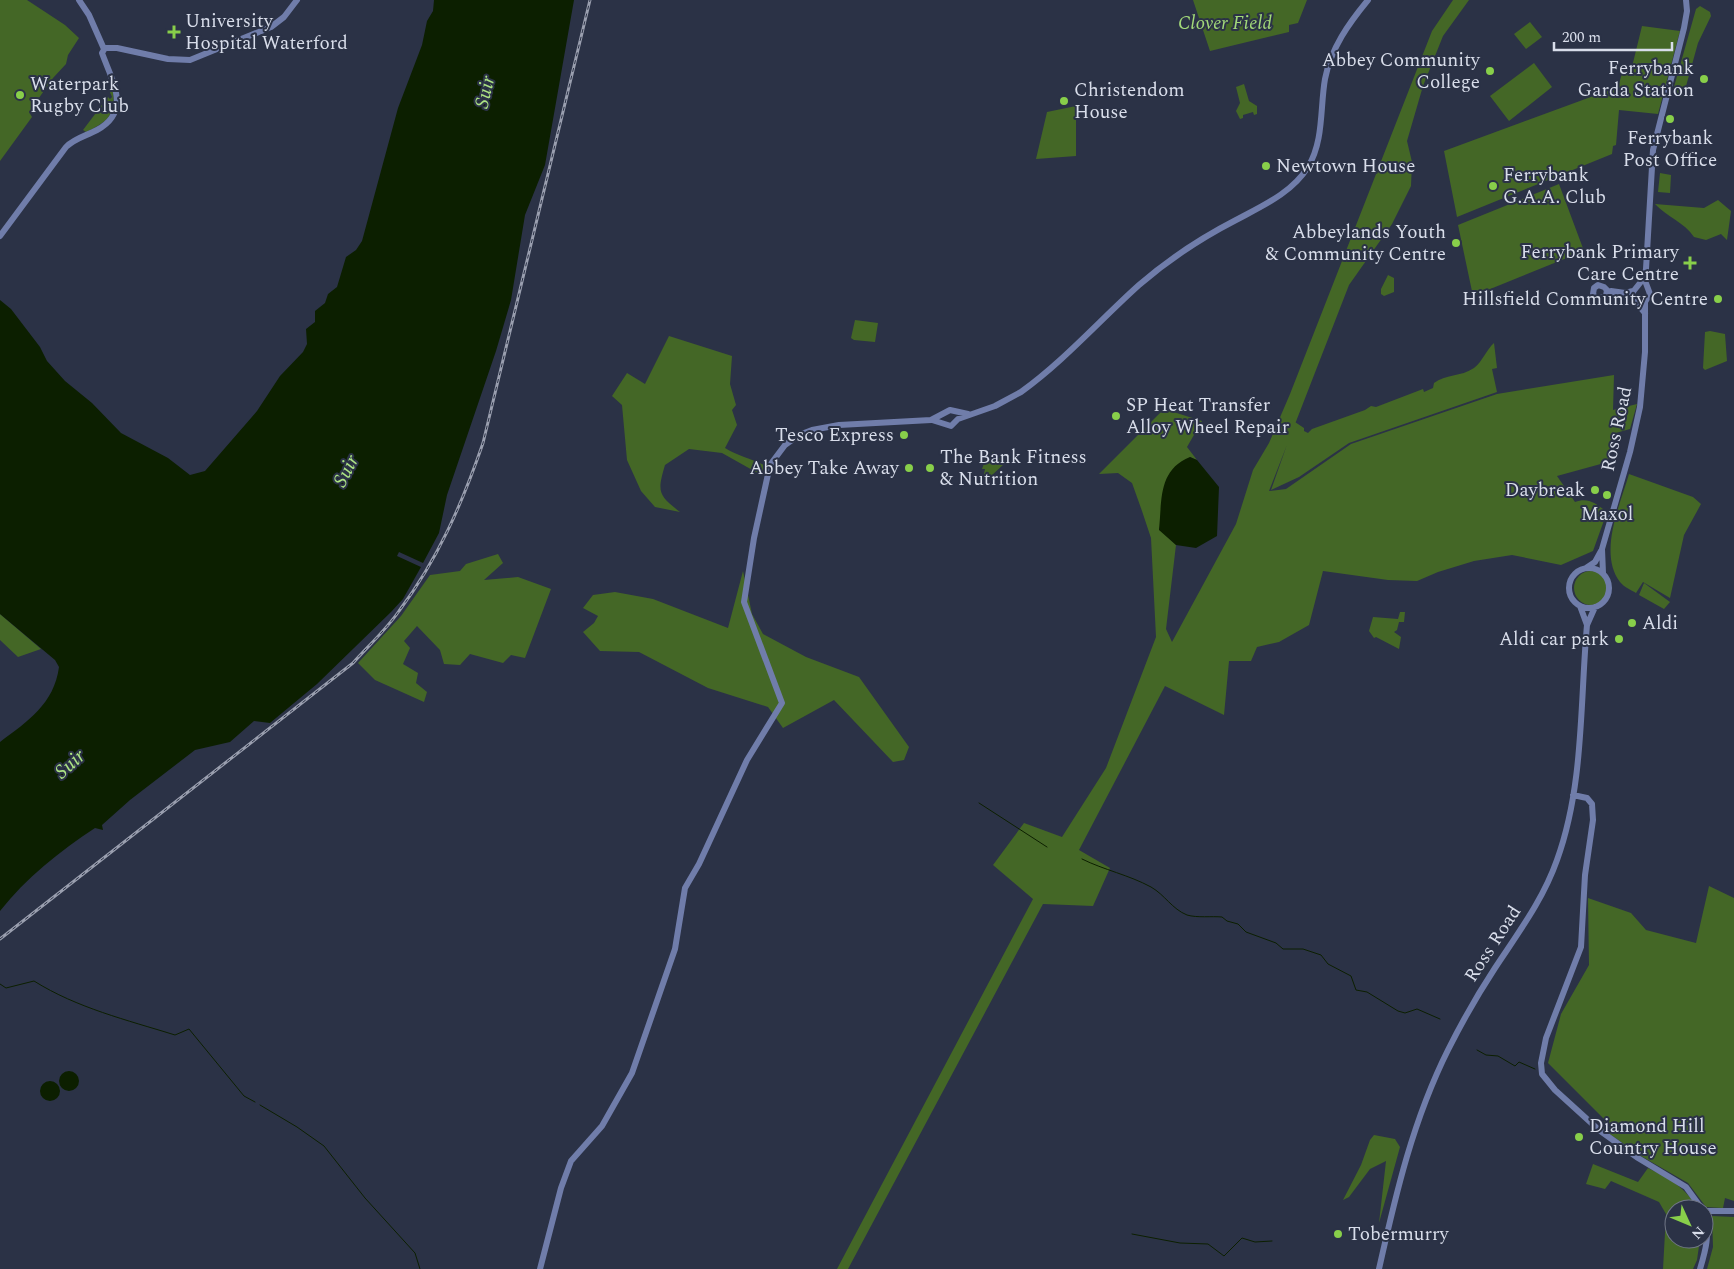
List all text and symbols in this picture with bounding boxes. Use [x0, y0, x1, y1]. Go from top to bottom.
place label: University Hospital Waterford [185, 7, 348, 58]
park label: Clover Field [1178, 9, 1272, 38]
scale bar [1554, 20, 1672, 52]
marker: University Hospital Waterford [167, 25, 181, 39]
text: 200 m [1562, 26, 1601, 49]
place label: Abbey Community College [1322, 46, 1481, 97]
place label: Ferrybank Garda Station [1578, 54, 1694, 105]
marker: Abbey Community College [1484, 65, 1496, 77]
place label: Waterpark Rugby Club [30, 70, 129, 121]
water label: Suir [467, 72, 504, 111]
marker: Ferrybank Garda Station [1698, 73, 1710, 85]
place label: Christendom House [1074, 76, 1185, 127]
marker: Waterpark Rugby Club [14, 89, 26, 101]
marker: Christendom House [1058, 95, 1070, 107]
marker: Ferrybank Post Office [1664, 113, 1676, 125]
place label: Ferrybank Post Office [1623, 124, 1717, 175]
place label: Newtown House [1276, 152, 1416, 181]
marker: Newtown House [1260, 160, 1272, 172]
place label: Ferrybank G.A.A. Club [1503, 161, 1606, 212]
marker: Ferrybank G.A.A. Club [1487, 180, 1499, 192]
place label: Abbeylands Youth & Community Centre [1265, 218, 1446, 269]
marker: Abbeylands Youth & Community Centre [1450, 237, 1462, 249]
place label: Ferrybank Primary Care Centre [1520, 238, 1680, 289]
marker: Ferrybank Primary Care Centre [1683, 256, 1697, 270]
place label: Hillsfield Community Centre [1462, 285, 1708, 314]
marker: Hillsfield Community Centre [1712, 293, 1724, 305]
street label: Ross Road [1594, 384, 1640, 474]
place label: SP Heat Transfer Alloy Wheel Repair [1126, 391, 1290, 442]
marker: SP Heat Transfer Alloy Wheel Repair [1110, 410, 1122, 422]
place label: Tesco Express [775, 421, 894, 450]
marker: Tesco Express [898, 429, 910, 441]
place label: The Bank Fitness & Nutrition [940, 443, 1087, 494]
water label: Suir [325, 449, 367, 492]
place label: Abbey Take Away [749, 454, 900, 483]
marker: Abbey Take Away [903, 462, 915, 474]
marker: The Bank Fitness & Nutrition [924, 462, 936, 474]
place label: Daybreak [1505, 476, 1585, 505]
marker: Daybreak [1589, 484, 1601, 496]
marker: Maxol [1601, 489, 1613, 501]
place label: Maxol [1581, 500, 1633, 529]
place label: Aldi [1642, 609, 1678, 638]
marker: Aldi [1626, 617, 1638, 629]
place label: Aldi car park [1499, 625, 1609, 654]
marker: Aldi car park [1613, 633, 1625, 645]
water label: Suir [48, 741, 93, 786]
street label: Ross Road [1457, 900, 1529, 988]
place label: Diamond Hill Country House [1589, 1112, 1717, 1163]
marker: Diamond Hill Country House [1573, 1131, 1585, 1143]
north arrow [1664, 1199, 1714, 1249]
place label: Tobermurry [1348, 1220, 1450, 1249]
text: N [1686, 1221, 1710, 1244]
marker: Tobermurry [1332, 1228, 1344, 1240]

